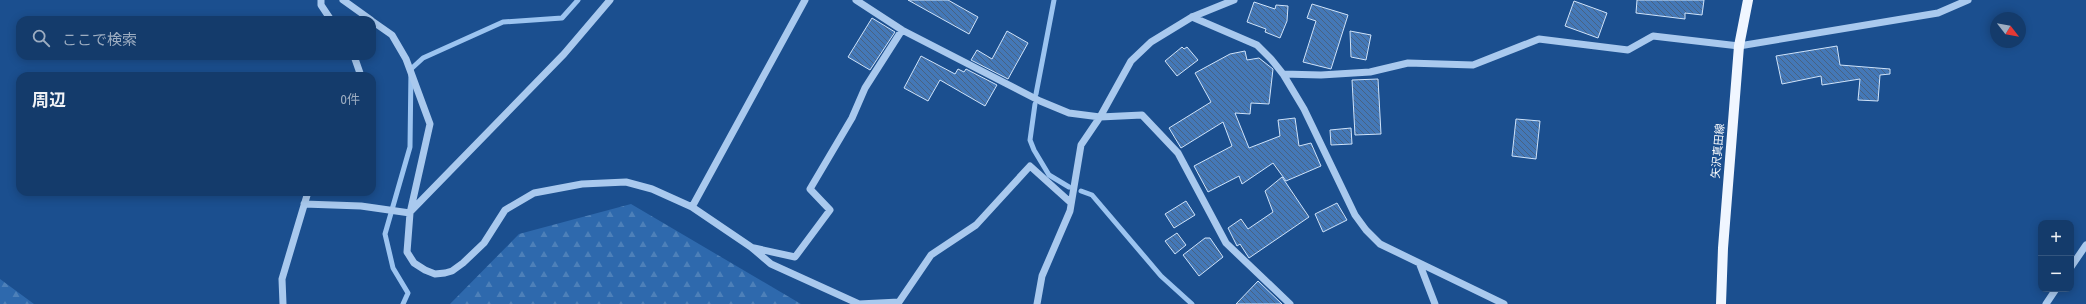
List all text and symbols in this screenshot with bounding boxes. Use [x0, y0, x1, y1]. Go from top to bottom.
north arrow [1990, 12, 2026, 48]
search box [16, 16, 376, 60]
icon: search [30, 27, 52, 49]
text: ここで検索 [62, 31, 137, 49]
text: 周辺 [32, 90, 66, 111]
text: 0件 [340, 92, 360, 107]
street label: 矢沢真田線 [1709, 123, 1727, 179]
map controls [2038, 220, 2074, 292]
button: + [2038, 220, 2074, 256]
button: − [2038, 256, 2074, 292]

